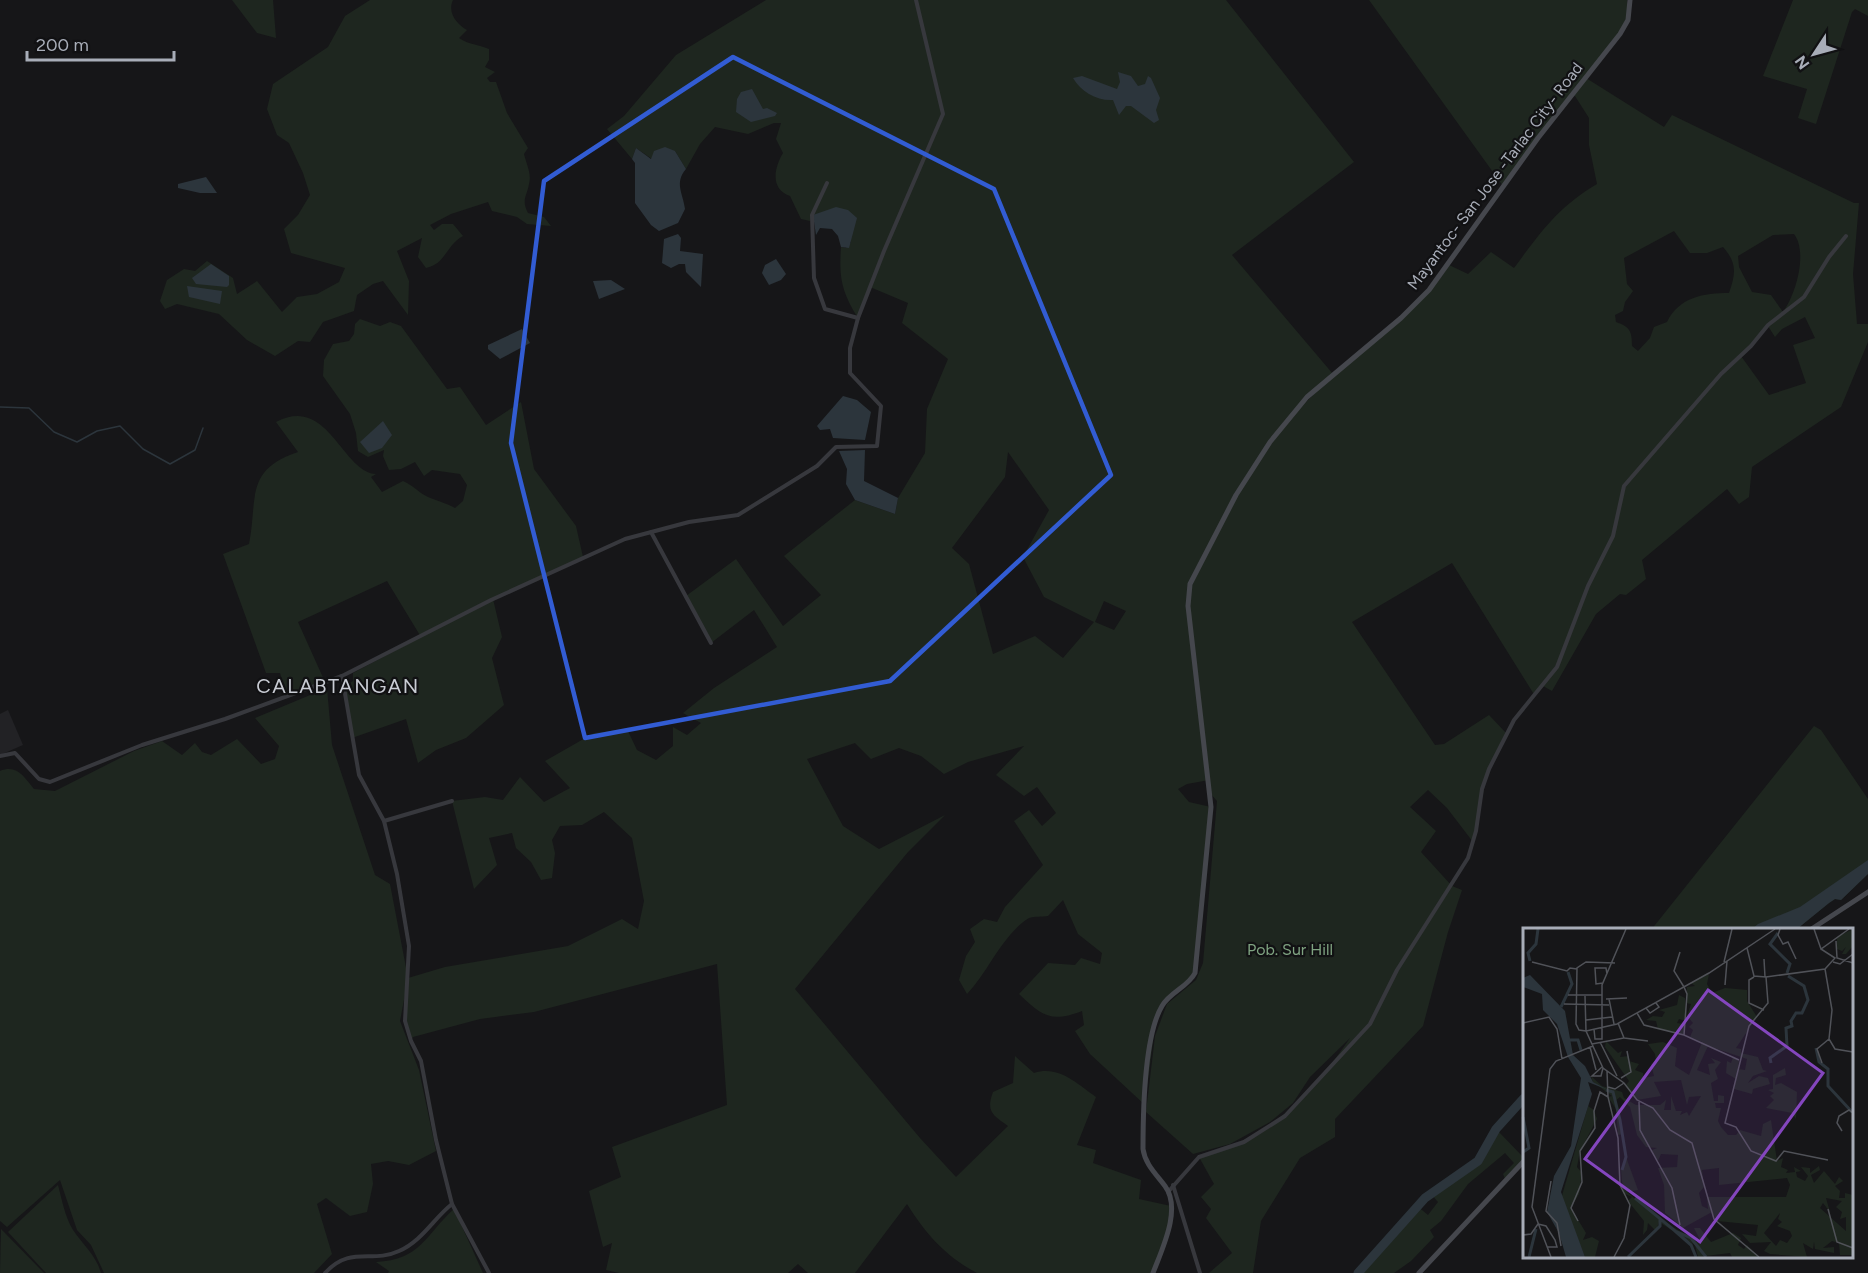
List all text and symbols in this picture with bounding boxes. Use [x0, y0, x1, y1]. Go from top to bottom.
scale bar [27, 24, 174, 62]
north arrow [1784, 24, 1844, 84]
text: 200 m [36, 34, 89, 56]
text: N [1791, 52, 1814, 73]
street label: Mayantoc- San Jose -Tarlac City- Road [1403, 59, 1587, 293]
district label: CALABTANGAN [256, 674, 420, 698]
inset map [1523, 928, 1853, 1258]
park label: Pob. Sur Hill [1247, 940, 1333, 959]

